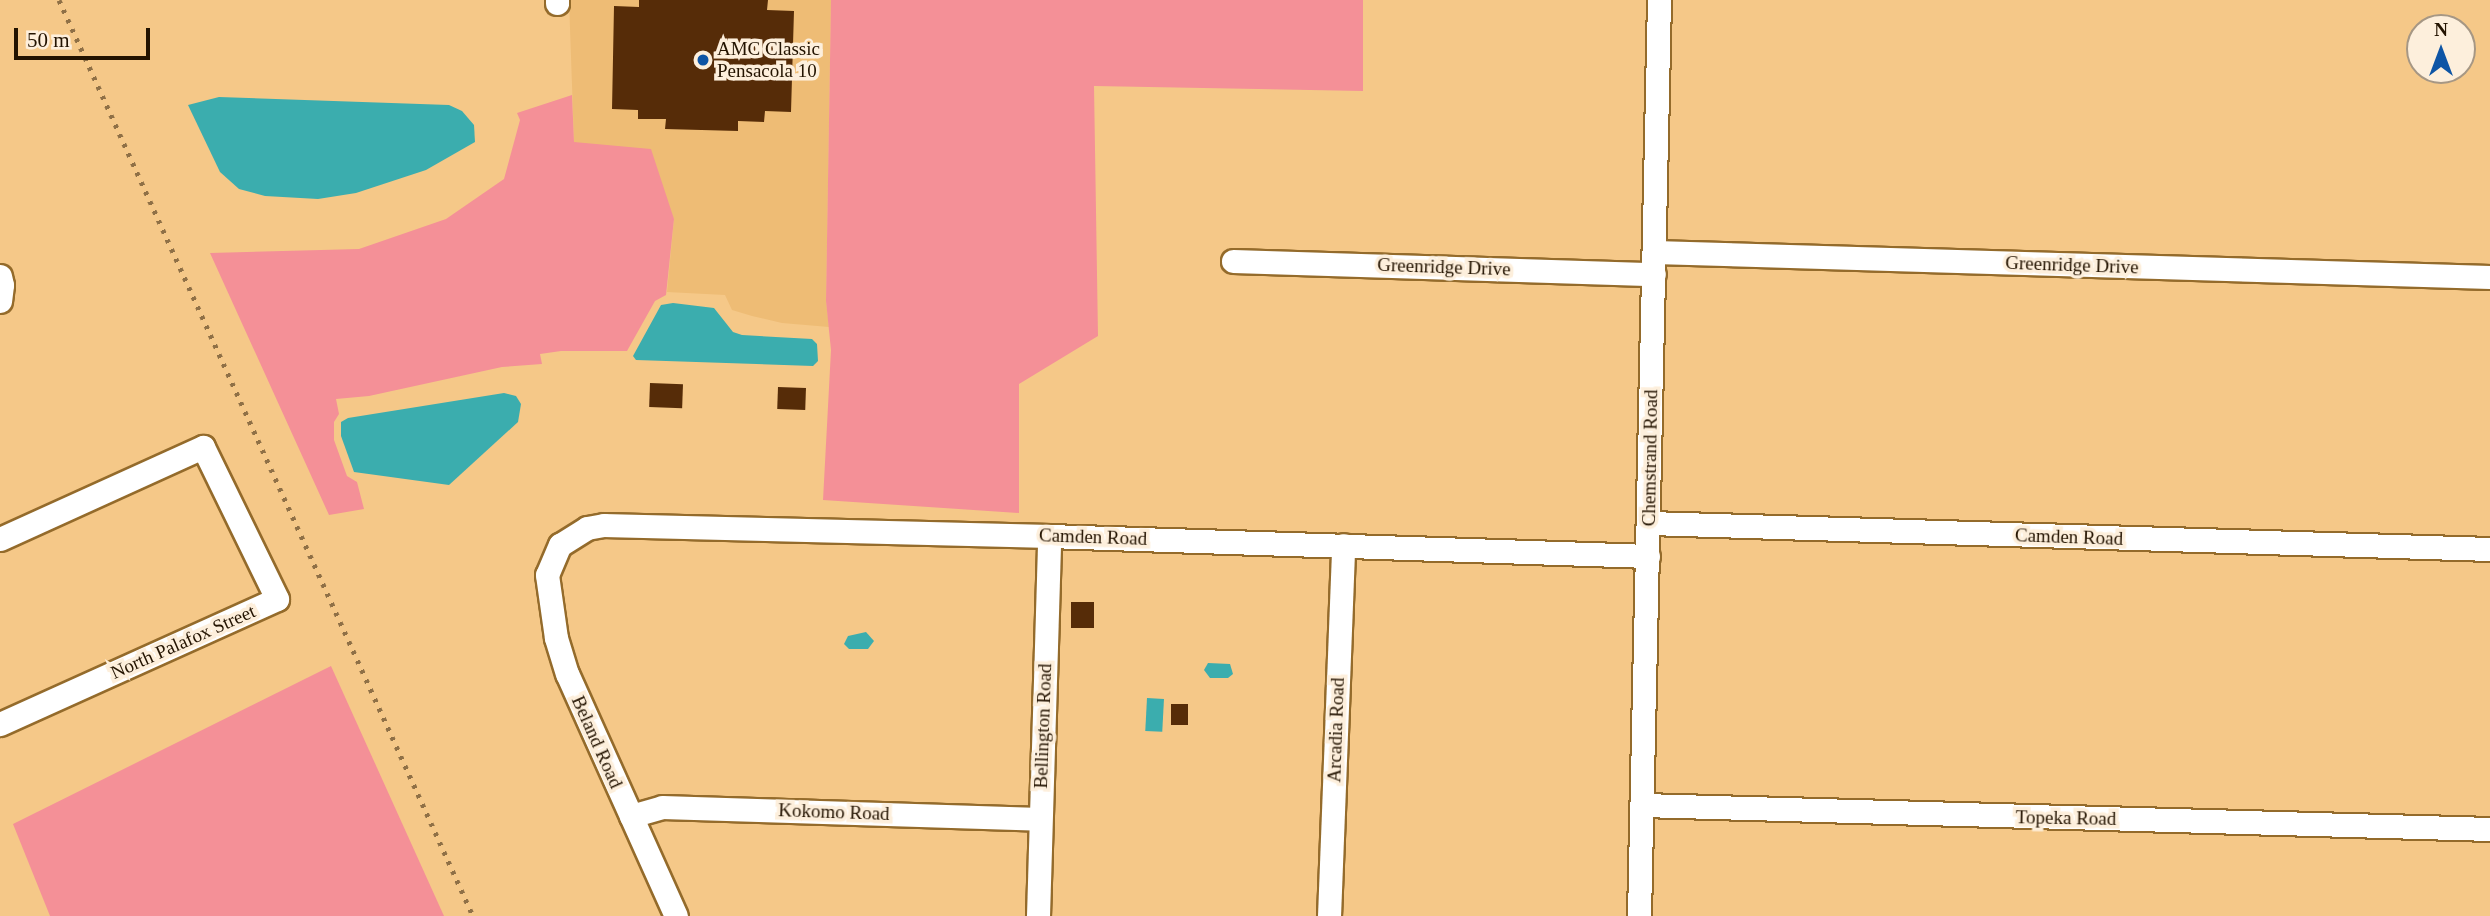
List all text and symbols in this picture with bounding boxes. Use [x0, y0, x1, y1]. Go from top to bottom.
scale bar [18, 14, 154, 58]
north arrow [2406, 14, 2476, 84]
text: N [2434, 19, 2448, 40]
text: 50 m [27, 28, 70, 52]
place label: AMC Classic Pensacola 10 [717, 38, 820, 82]
marker: AMC Classic Pensacola 10 [695, 52, 711, 68]
street label: Greenridge Drive [2005, 251, 2139, 279]
street label: Greenridge Drive [1377, 253, 1511, 281]
street label: Chemstrand Road [1637, 389, 1663, 527]
street label: Camden Road [1039, 524, 1147, 550]
street label: Camden Road [2015, 524, 2123, 550]
street label: North Palafox Street [107, 600, 259, 684]
street label: Bellington Road [1029, 663, 1057, 789]
street label: Arcadia Road [1323, 677, 1349, 783]
street label: Beland Road [567, 692, 627, 792]
street label: Kokomo Road [778, 799, 890, 825]
street label: Topeka Road [2016, 806, 2116, 830]

